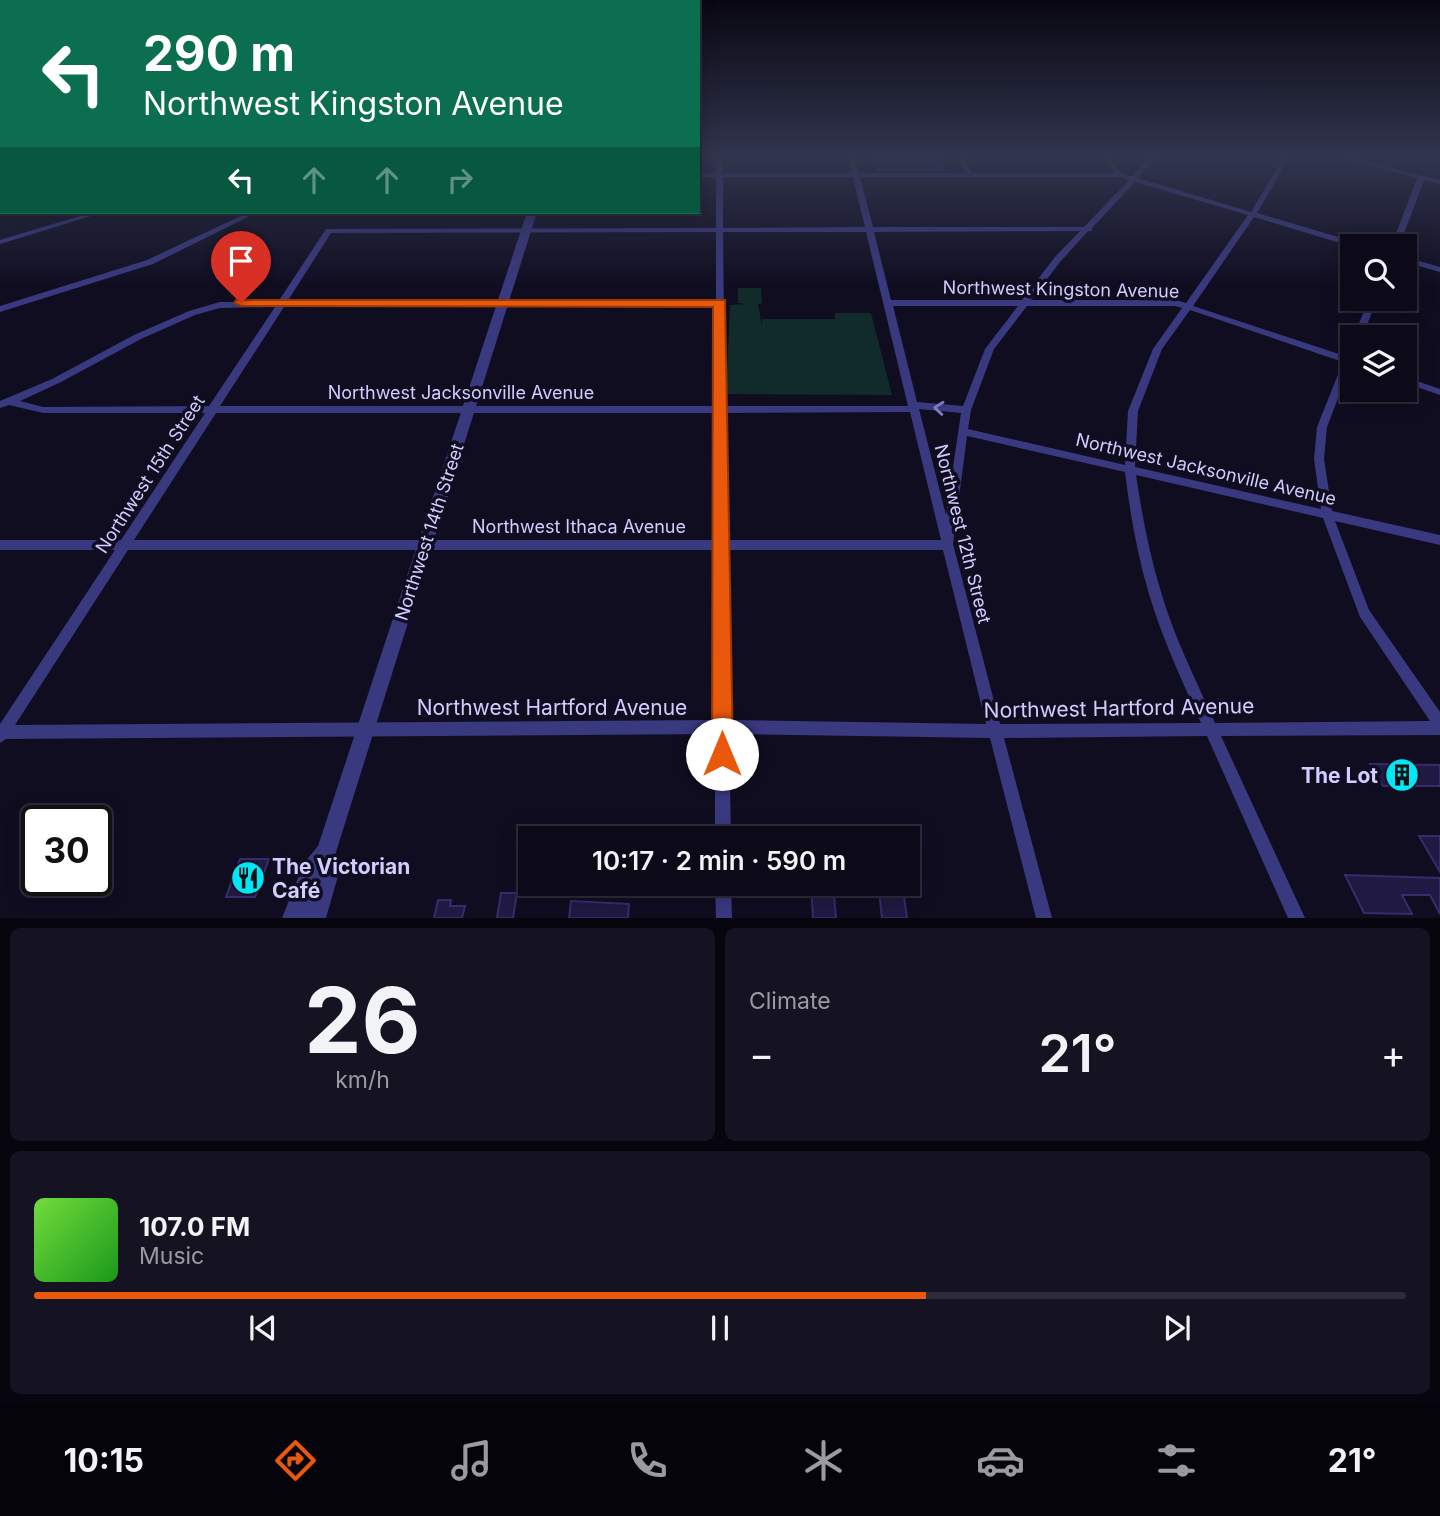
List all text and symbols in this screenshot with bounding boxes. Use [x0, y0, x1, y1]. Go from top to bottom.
text: 290 m [143, 24, 295, 83]
icon: left [28, 28, 119, 119]
text: Northwest Kingston Avenue [143, 84, 564, 123]
icon: left [222, 161, 260, 199]
icon: ahead [295, 161, 333, 199]
icon: ahead [368, 161, 406, 199]
icon: right [441, 161, 479, 199]
pin [211, 231, 271, 303]
map controls [1340, 234, 1417, 402]
button: search [1340, 234, 1417, 311]
icon: arrive [222, 242, 260, 280]
street label: Northwest Kingston Avenue [943, 276, 1179, 302]
button: layers [1340, 325, 1417, 402]
street label: Northwest Jacksonville Avenue [328, 382, 594, 403]
street label: Northwest 15th Street [91, 391, 209, 557]
one-way arrow [933, 400, 945, 415]
street label: Northwest Jacksonville Avenue [1074, 429, 1338, 509]
street label: Northwest 14th Street [390, 441, 468, 623]
street label: Northwest 12th Street [931, 442, 995, 626]
street label: Northwest Ithaca Avenue [472, 516, 686, 537]
street label: Northwest Hartford Avenue [983, 693, 1255, 723]
street label: Northwest Hartford Avenue [417, 695, 687, 720]
position arrow [685, 717, 759, 791]
building icon: The Lot [1383, 756, 1421, 794]
place label: The Lot [1301, 763, 1378, 788]
speed limit sign: 30 [21, 805, 112, 896]
text: 10:17 · 2 min · 590 m [592, 845, 846, 876]
place label: The Victorian Café [272, 854, 410, 903]
restaurant icon: The Victorian Café [229, 859, 267, 897]
text: 26 [304, 965, 421, 1075]
text: Climate [749, 987, 831, 1015]
text: 21° [1038, 1022, 1117, 1085]
text: − [749, 1031, 774, 1077]
text: + [1381, 1031, 1406, 1077]
text: km/h [335, 1066, 390, 1094]
text: 107.0 FM [139, 1211, 250, 1242]
text: Music [139, 1242, 204, 1270]
icon: previous [244, 1309, 282, 1347]
icon: pause [701, 1309, 739, 1347]
icon: next [1158, 1309, 1196, 1347]
icon: directions [271, 1436, 320, 1485]
icon: music [447, 1436, 496, 1485]
icon: phone [623, 1436, 672, 1485]
icon: climate [799, 1436, 848, 1485]
icon: car [976, 1436, 1025, 1485]
icon: filters [1152, 1436, 1201, 1485]
text: 10:15 [64, 1441, 144, 1480]
text: 21° [1328, 1441, 1376, 1480]

